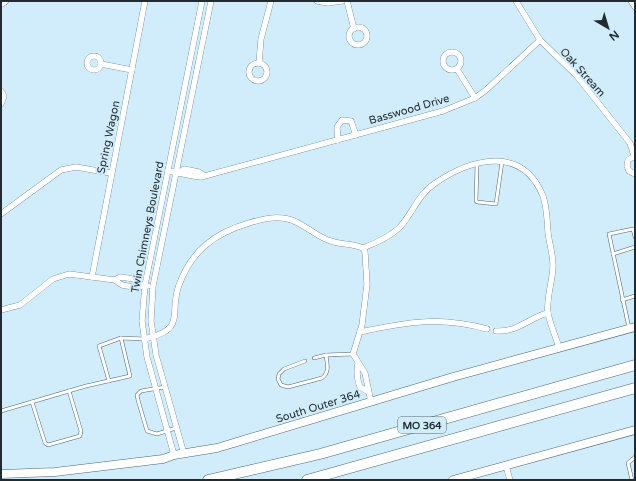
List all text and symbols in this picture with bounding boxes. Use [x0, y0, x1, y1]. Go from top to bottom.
north arrow [588, 8, 628, 48]
text: N [606, 28, 621, 43]
street label: Oak Stream [557, 45, 608, 99]
street label: Basswood Drive [367, 92, 451, 127]
street label: Spring Wagon [94, 99, 123, 175]
street label: Twin Chimneys Boulevard [128, 160, 167, 294]
street label: South Outer 364 [274, 387, 362, 426]
road number: MO 364 [398, 417, 446, 433]

